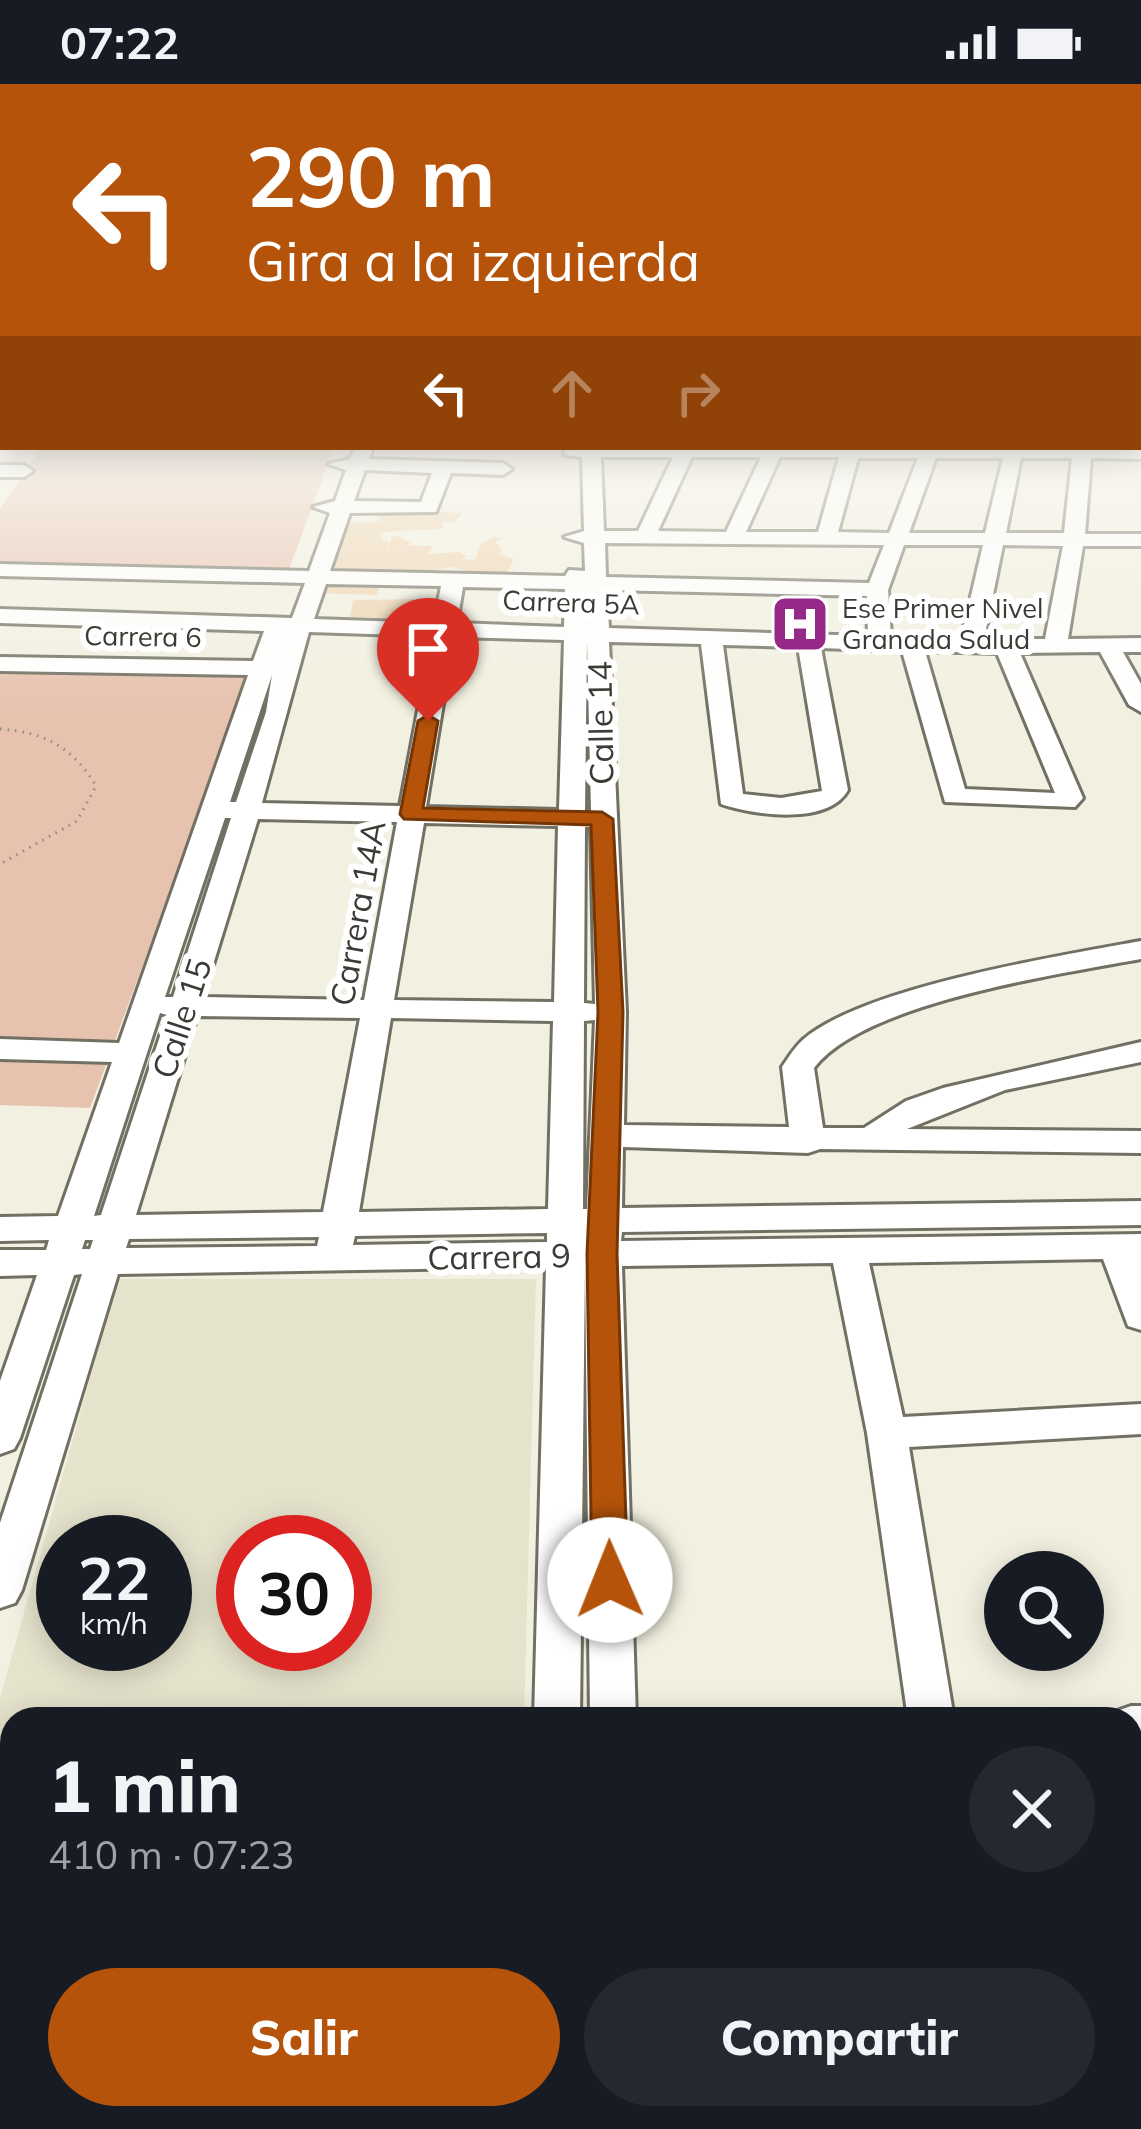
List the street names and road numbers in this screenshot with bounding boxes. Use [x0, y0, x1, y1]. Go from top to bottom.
street label: Carrera 5A [502, 583, 640, 621]
street label: Carrera 6 [84, 618, 202, 654]
street label: Calle 14 [578, 661, 622, 785]
street label: Carrera 14A [321, 817, 393, 1009]
street label: Calle 15 [142, 953, 220, 1083]
street label: Carrera 9 [427, 1234, 571, 1278]

